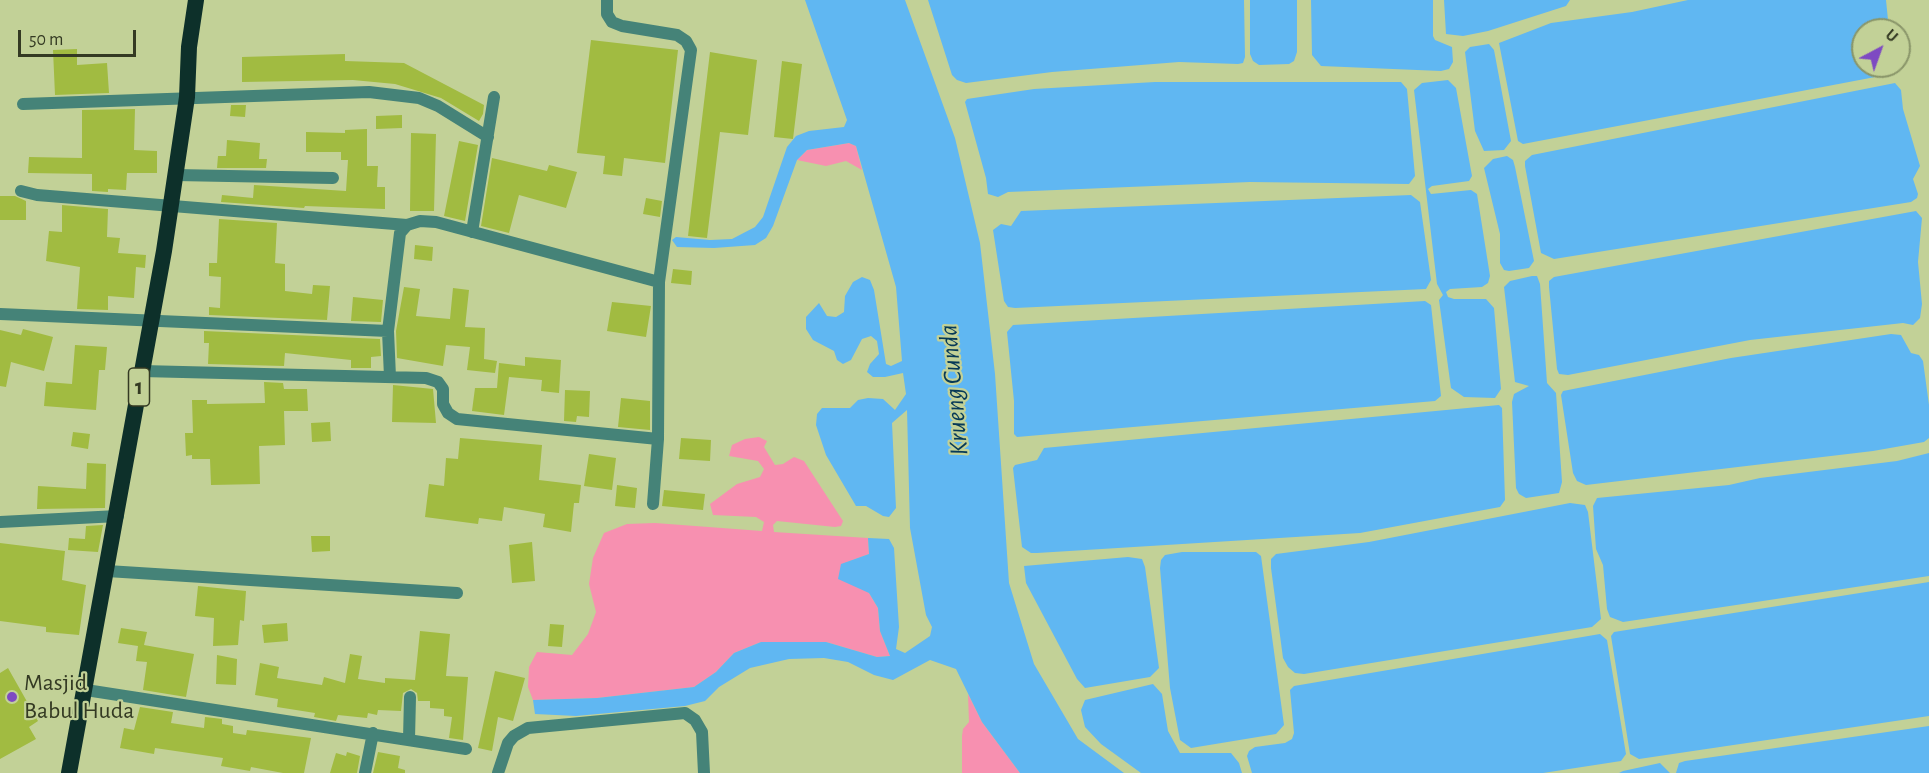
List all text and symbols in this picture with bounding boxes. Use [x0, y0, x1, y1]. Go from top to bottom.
scale bar [21, 18, 140, 56]
north arrow [1851, 18, 1911, 78]
text: U [1882, 27, 1901, 45]
text: 50 m [29, 31, 63, 49]
water label: Krueng Cunda [933, 323, 975, 457]
road number: 1 [128, 368, 150, 406]
place label: Masjid Babul Huda [24, 669, 134, 725]
marker: Masjid Babul Huda [5, 690, 19, 704]

